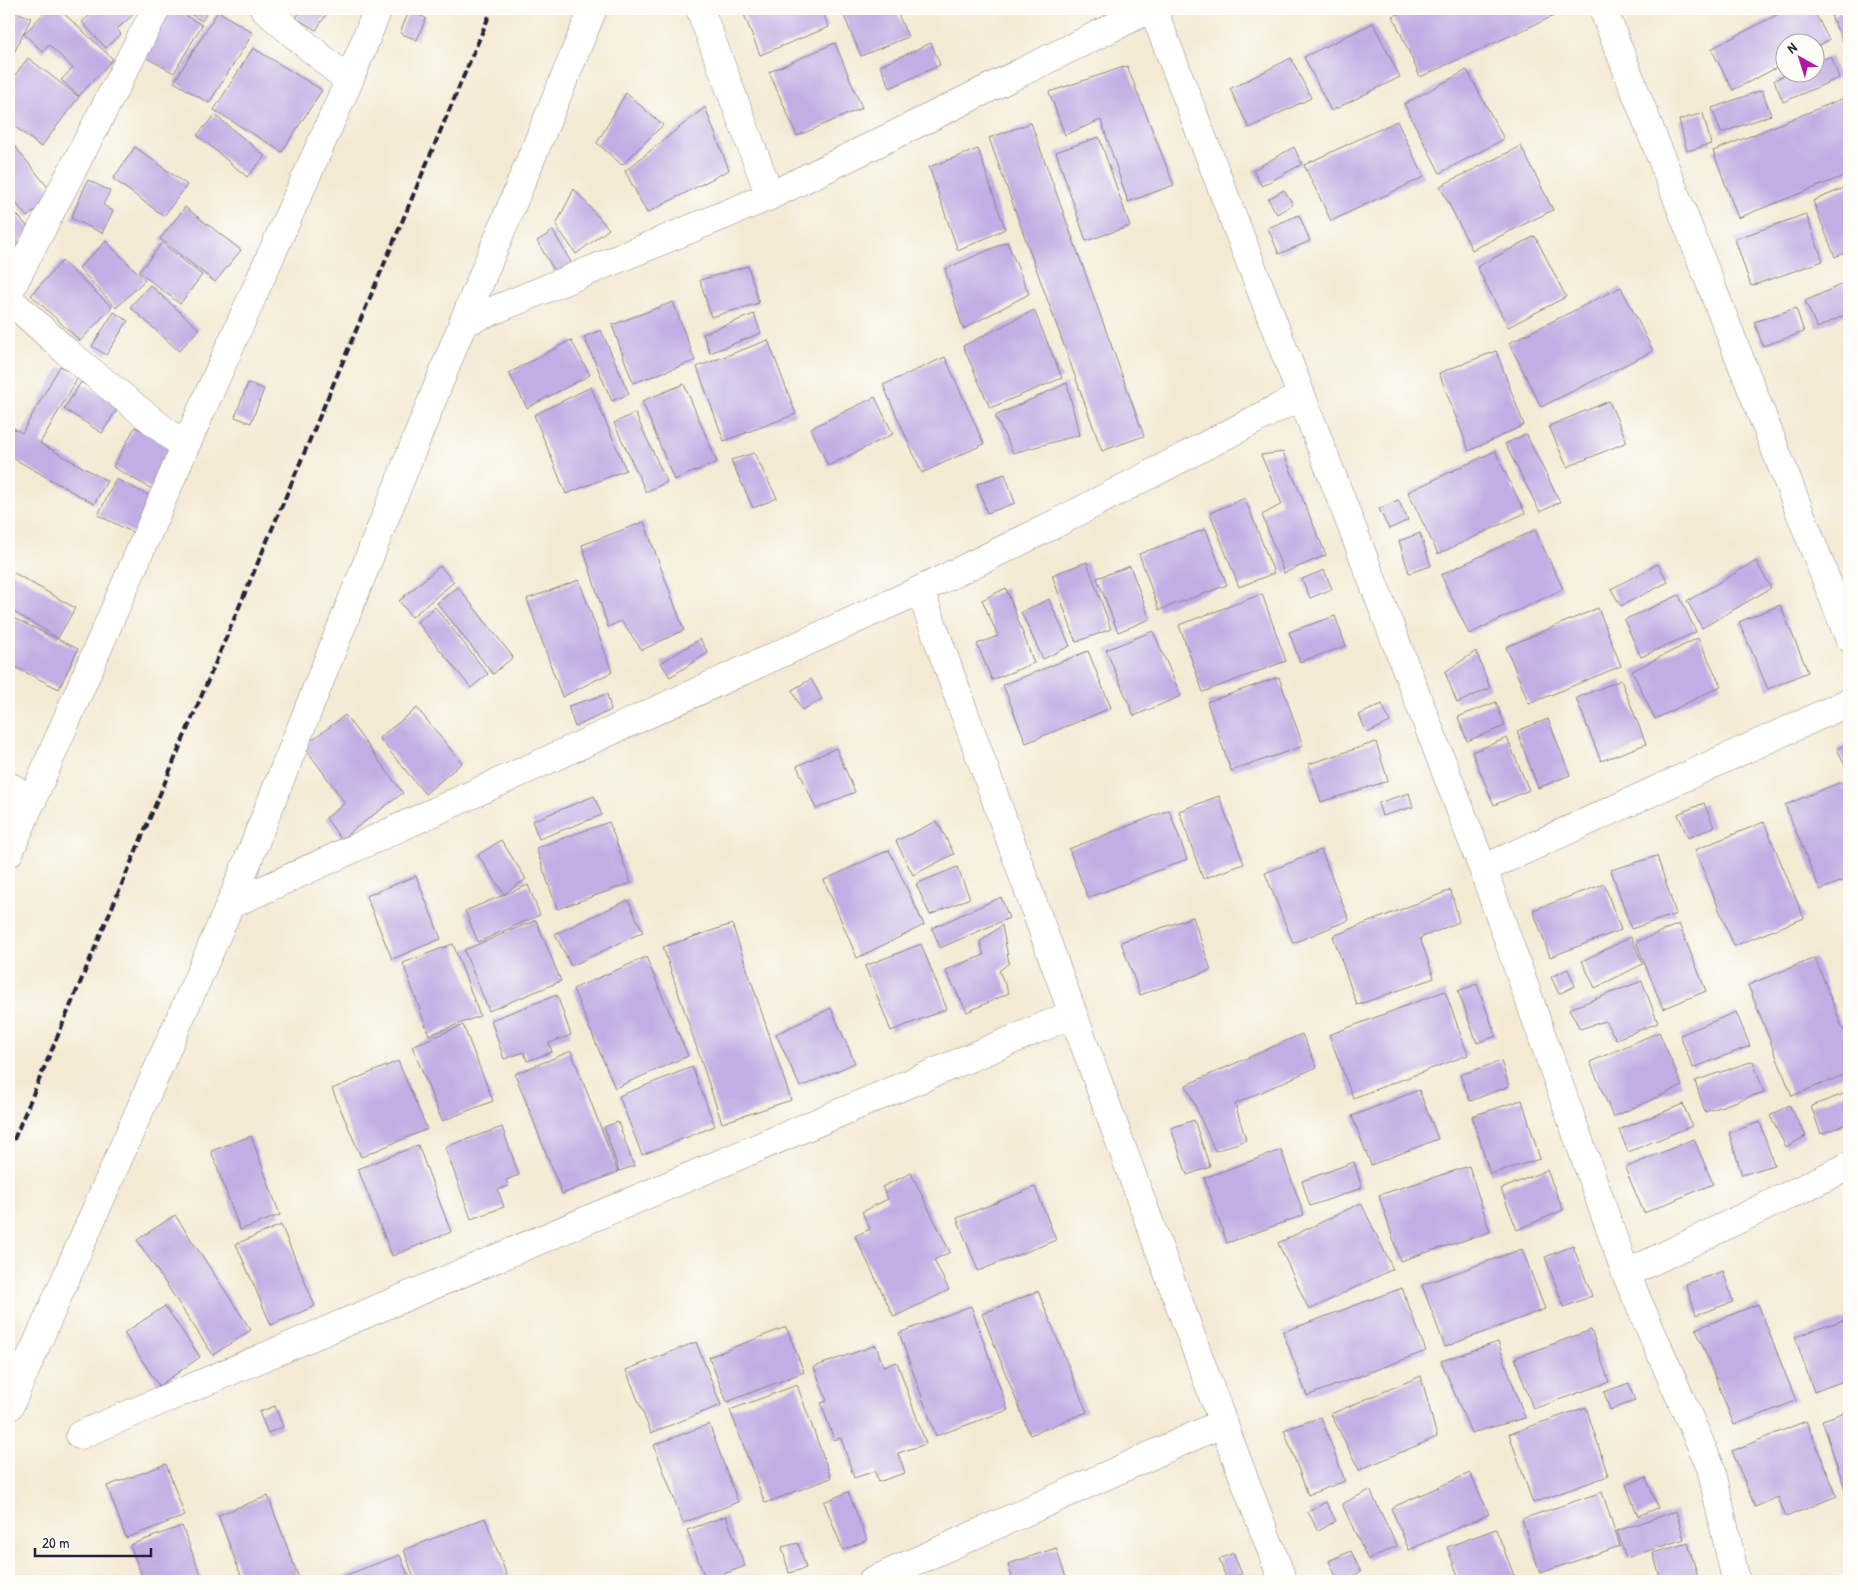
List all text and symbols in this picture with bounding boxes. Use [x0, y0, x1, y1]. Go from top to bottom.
north arrow [1776, 32, 1826, 82]
text: N [1783, 37, 1801, 57]
scale bar [35, 1525, 151, 1557]
text: 20 m [42, 1532, 69, 1553]

